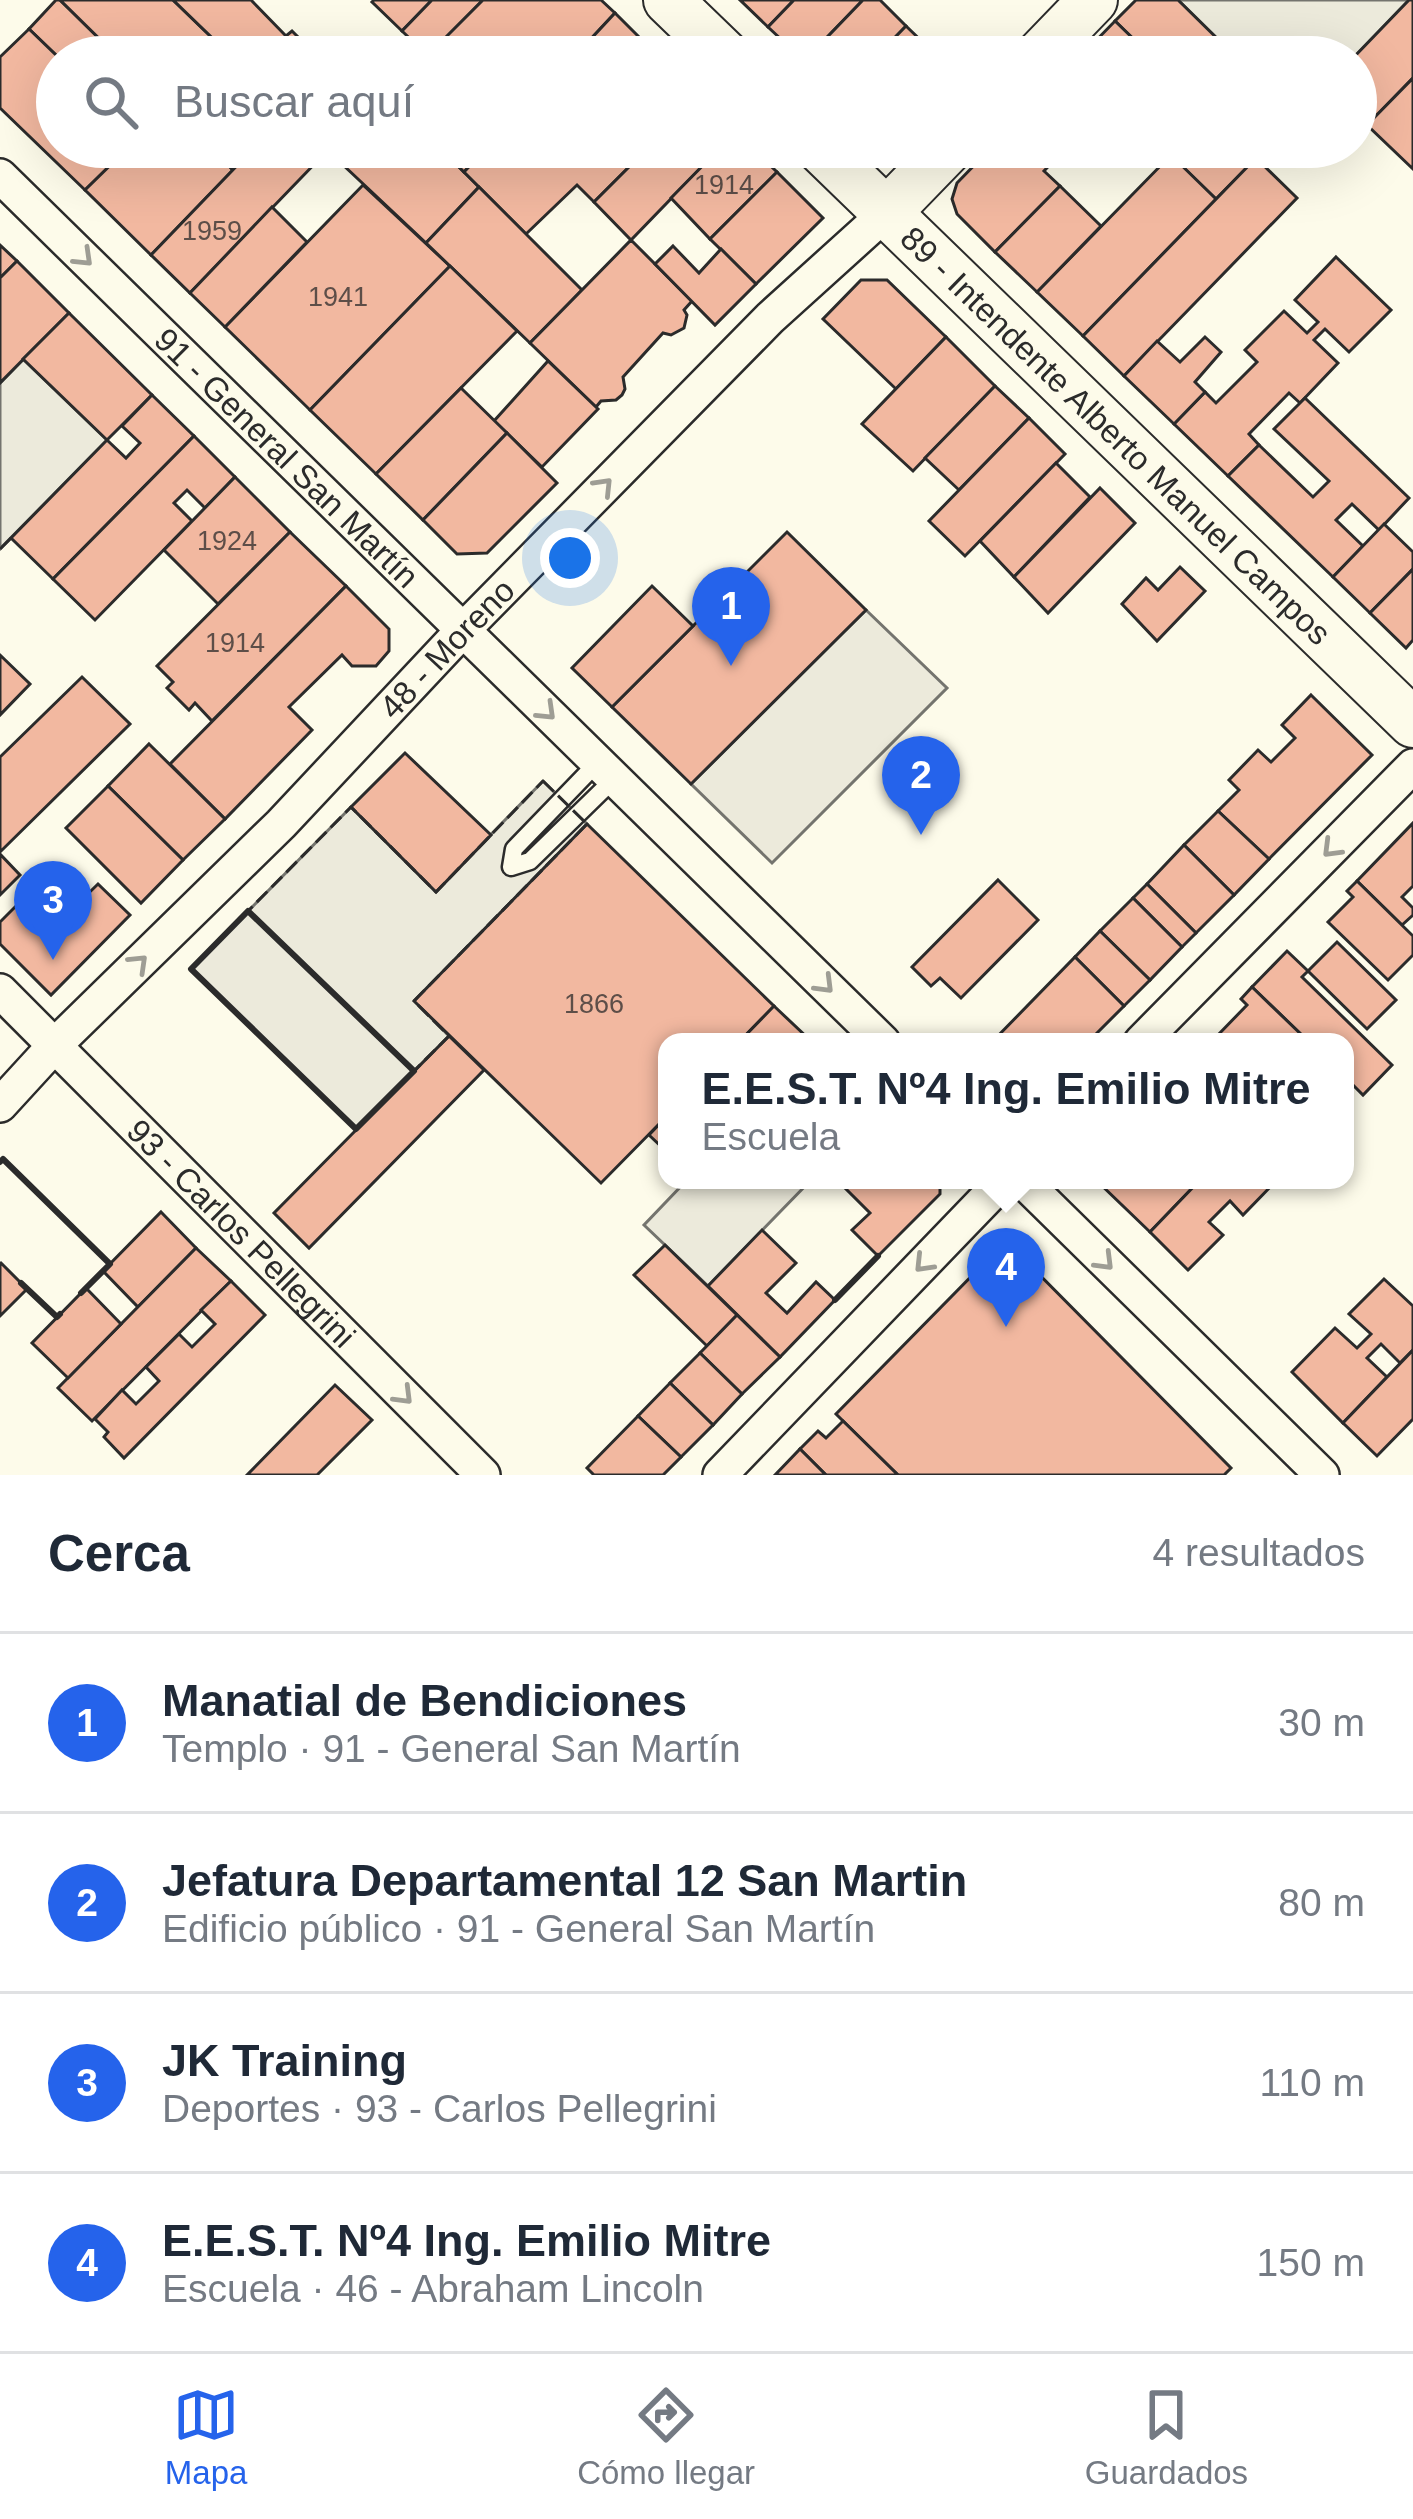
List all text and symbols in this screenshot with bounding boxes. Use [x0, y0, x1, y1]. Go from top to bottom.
search box [36, 36, 1377, 168]
icon: search [78, 69, 144, 135]
text: Buscar aquí [174, 76, 414, 127]
house number: 1914 [694, 170, 754, 200]
house number: 1959 [182, 216, 242, 246]
street label: 89 - Intendente Alberto Manuel Campos [893, 219, 1338, 652]
one-way arrow [70, 244, 92, 266]
house number: 1941 [308, 282, 368, 312]
street label: 91 - General San Martín [147, 321, 426, 595]
one-way arrow [590, 478, 612, 500]
house number: 1924 [197, 526, 257, 556]
your location [540, 528, 600, 588]
pin: 1 [692, 567, 770, 666]
street label: 48 - Moreno [372, 571, 522, 726]
house number: 1914 [205, 628, 265, 658]
one-way arrow [533, 697, 555, 719]
pin: 2 [882, 736, 960, 835]
one-way arrow [1323, 835, 1345, 857]
pin: 3 [14, 861, 92, 960]
one-way arrow [125, 956, 146, 978]
one-way arrow [811, 971, 833, 993]
house number: 1866 [564, 989, 624, 1019]
popup [658, 1033, 1354, 1189]
text: E.E.S.T. Nº4 Ing. Emilio Mitre [701, 1063, 1311, 1114]
street label: 93 - Carlos Pellegrini [120, 1112, 363, 1355]
text: Escuela [701, 1115, 840, 1158]
pin: 4 [967, 1228, 1045, 1327]
one-way arrow [1091, 1248, 1113, 1270]
one-way arrow [915, 1250, 937, 1272]
one-way arrow [390, 1382, 412, 1404]
text: Cerca [48, 1525, 190, 1582]
text: 4 resultados [1153, 1531, 1365, 1574]
text: Manatial de Bendiciones [162, 1675, 687, 1726]
text: 1 [76, 1701, 98, 1744]
text: 30 m [1278, 1701, 1365, 1744]
text: Templo · 91 - General San Martín [162, 1727, 741, 1770]
text: Jefatura Departamental 12 San Martin [162, 1855, 967, 1906]
text: 2 [76, 1881, 98, 1924]
text: 80 m [1278, 1881, 1365, 1924]
text: Edificio público · 91 - General San Martín [162, 1907, 875, 1950]
text: JK Training [162, 2035, 407, 2086]
text: 3 [76, 2061, 98, 2104]
text: 110 m [1260, 2061, 1365, 2104]
text: Deportes · 93 - Carlos Pellegrini [162, 2087, 717, 2130]
text: E.E.S.T. Nº4 Ing. Emilio Mitre [162, 2215, 771, 2266]
text: 4 [76, 2241, 98, 2284]
text: 150 m [1257, 2241, 1365, 2284]
text: Escuela · 46 - Abraham Lincoln [162, 2267, 704, 2310]
tab: Mapa [165, 2382, 247, 2492]
tab: Cómo llegar [577, 2382, 755, 2492]
tab: Guardados [1085, 2382, 1248, 2492]

